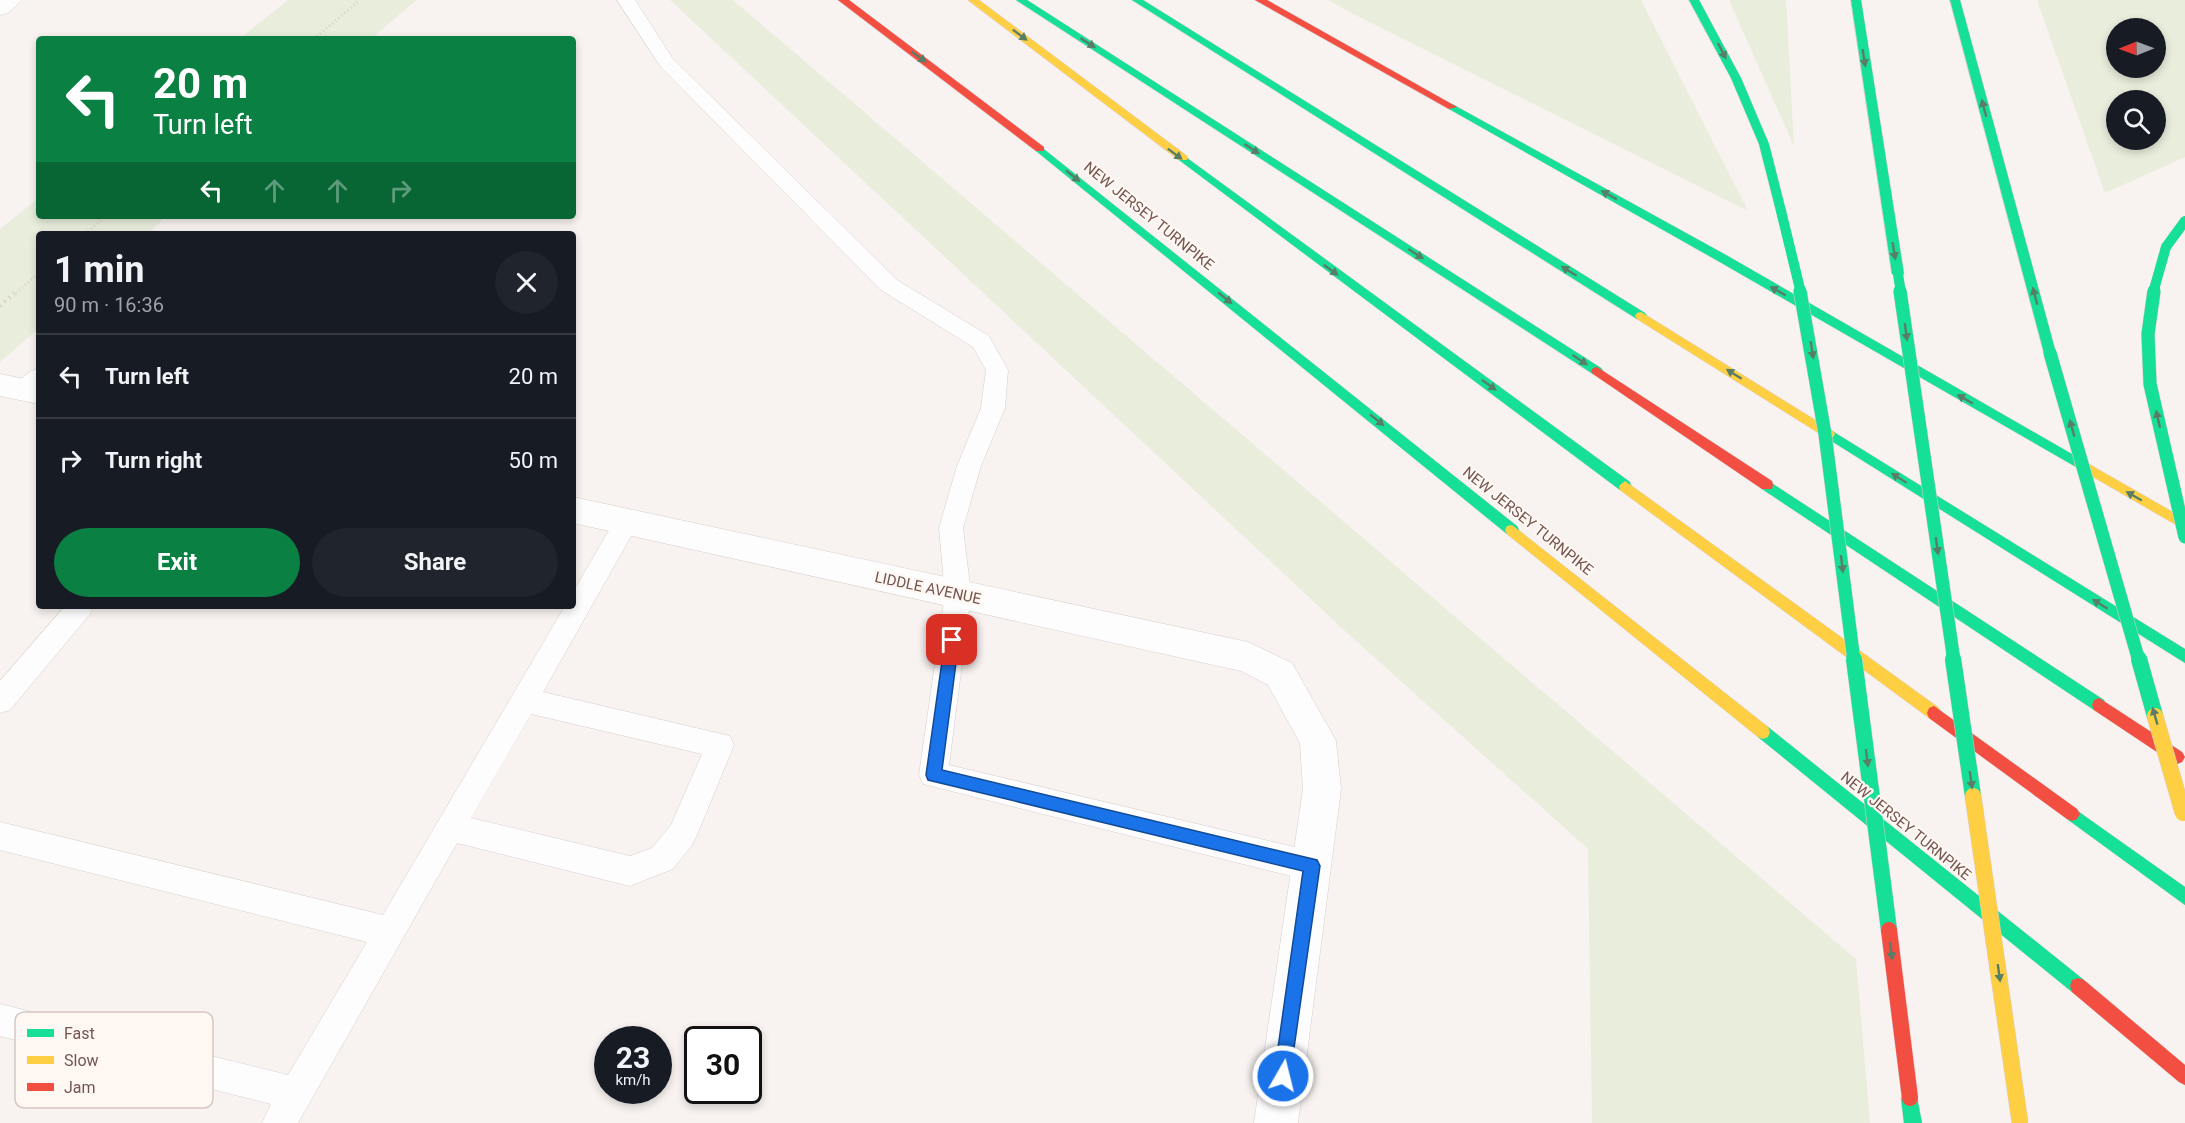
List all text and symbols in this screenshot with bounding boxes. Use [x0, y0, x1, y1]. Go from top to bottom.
north arrow [2106, 18, 2166, 78]
map controls [2106, 18, 2166, 150]
one-way arrow [1012, 29, 1027, 41]
one-way arrow [1080, 37, 1096, 48]
one-way arrow [1717, 43, 1727, 60]
one-way arrow [1860, 48, 1869, 67]
one-way arrow [911, 50, 926, 62]
text: 20 m [153, 59, 248, 108]
icon: left [54, 60, 132, 138]
button: search [2106, 90, 2166, 150]
one-way arrow [1979, 99, 1988, 117]
text: Turn left [153, 109, 253, 141]
one-way arrow [1244, 143, 1260, 154]
one-way arrow [1167, 147, 1183, 160]
street label: NEW JERSEY TURNPIKE [1080, 158, 1218, 274]
one-way arrow [1065, 169, 1081, 182]
icon: left [195, 174, 228, 207]
icon: ahead [258, 174, 291, 207]
icon: ahead [321, 174, 354, 207]
icon: right [384, 174, 417, 207]
one-way arrow [1600, 190, 1617, 200]
one-way arrow [1890, 241, 1899, 260]
text: 1 min [54, 249, 145, 291]
one-way arrow [1408, 249, 1424, 260]
button: close [495, 251, 558, 314]
one-way arrow [1324, 264, 1339, 276]
one-way arrow [1560, 265, 1577, 276]
one-way arrow [1769, 286, 1786, 296]
one-way arrow [2030, 287, 2039, 305]
one-way arrow [1217, 292, 1233, 305]
text: 90 m · 16:36 [54, 293, 164, 317]
one-way arrow [1902, 323, 1911, 342]
one-way arrow [1807, 341, 1816, 360]
one-way arrow [1571, 354, 1587, 366]
icon: left [54, 360, 87, 393]
text: Turn left [105, 364, 189, 389]
text: 20 m [509, 364, 558, 389]
one-way arrow [1726, 369, 1742, 380]
one-way arrow [1481, 379, 1496, 391]
one-way arrow [1957, 394, 1974, 404]
one-way arrow [2153, 409, 2162, 428]
one-way arrow [1369, 414, 1384, 426]
one-way arrow [2067, 419, 2076, 437]
icon: right [54, 444, 87, 477]
text: Turn right [105, 448, 202, 473]
text: 50 m [509, 448, 558, 473]
street label: NEW JERSEY TURNPIKE [1459, 463, 1597, 579]
one-way arrow [1891, 472, 1907, 483]
one-way arrow [2125, 491, 2142, 501]
button: Exit [54, 528, 300, 597]
button: Share [312, 528, 558, 597]
one-way arrow [1932, 536, 1941, 555]
one-way arrow [1837, 555, 1846, 574]
street label: LIDDLE AVENUE [873, 568, 983, 608]
one-way arrow [2092, 598, 2108, 609]
pin [926, 614, 977, 665]
icon: arrive [935, 623, 968, 656]
one-way arrow [2150, 707, 2159, 725]
one-way arrow [1862, 748, 1871, 767]
street label: NEW JERSEY TURNPIKE [1837, 768, 1975, 884]
one-way arrow [1966, 771, 1975, 790]
one-way arrow [1887, 942, 1896, 961]
one-way arrow [1994, 964, 2003, 983]
legend [15, 1012, 213, 1108]
text: Fast [64, 1024, 95, 1043]
speed limit sign: 30 [684, 1026, 762, 1104]
text: 23 [616, 1040, 650, 1075]
position arrow [1251, 1044, 1315, 1108]
text: Slow [64, 1051, 99, 1070]
text: km/h [615, 1071, 651, 1089]
text: Jam [64, 1078, 96, 1097]

